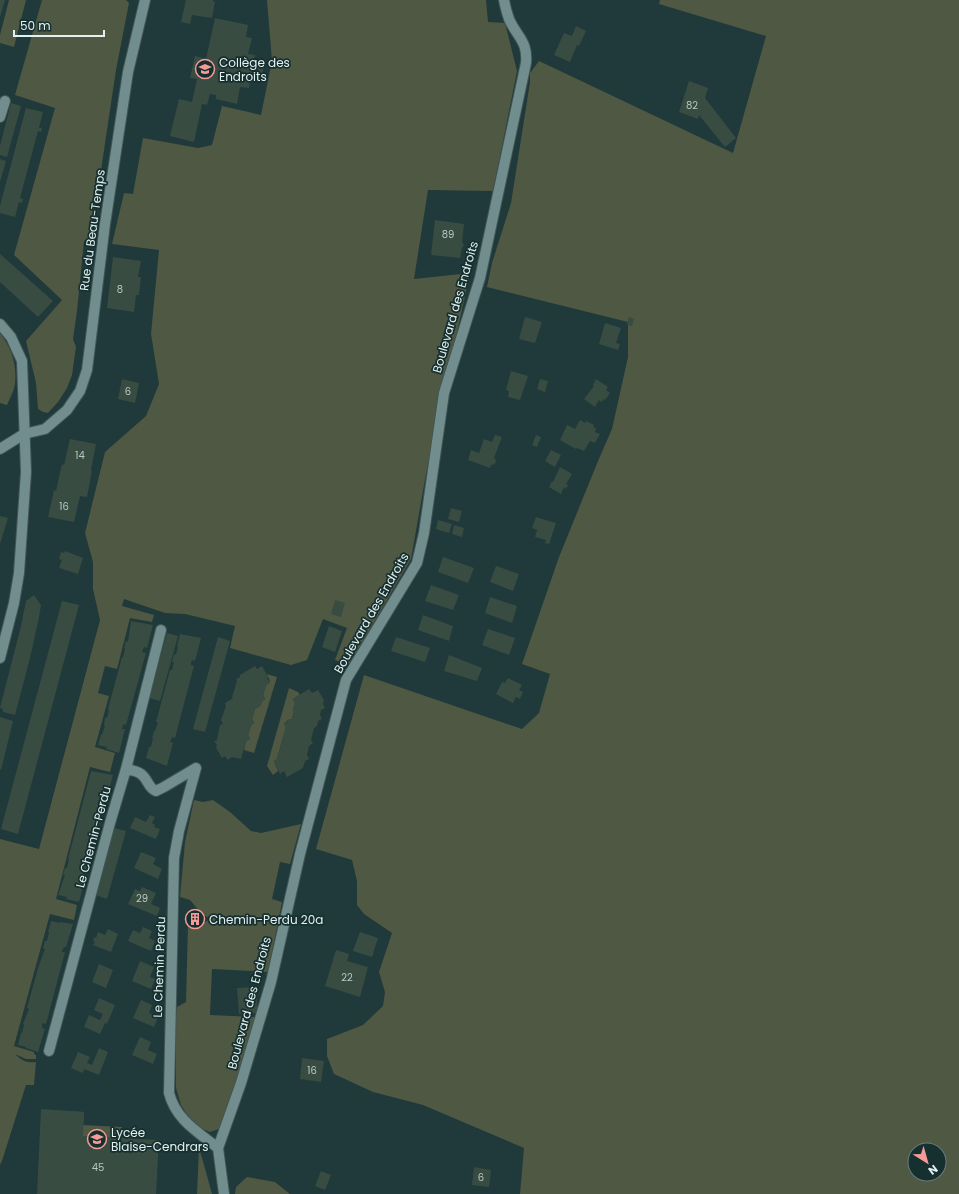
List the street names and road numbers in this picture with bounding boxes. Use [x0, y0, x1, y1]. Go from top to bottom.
street label: Rue du Beau-Temps [75, 168, 109, 292]
street label: Boulevard des Endroits [428, 239, 482, 375]
street label: Boulevard des Endroits [330, 550, 412, 676]
street label: Le Chemin-Perdu [71, 784, 115, 890]
street label: Le Chemin Perdu [149, 916, 169, 1018]
street label: Boulevard des Endroits [223, 935, 275, 1071]

